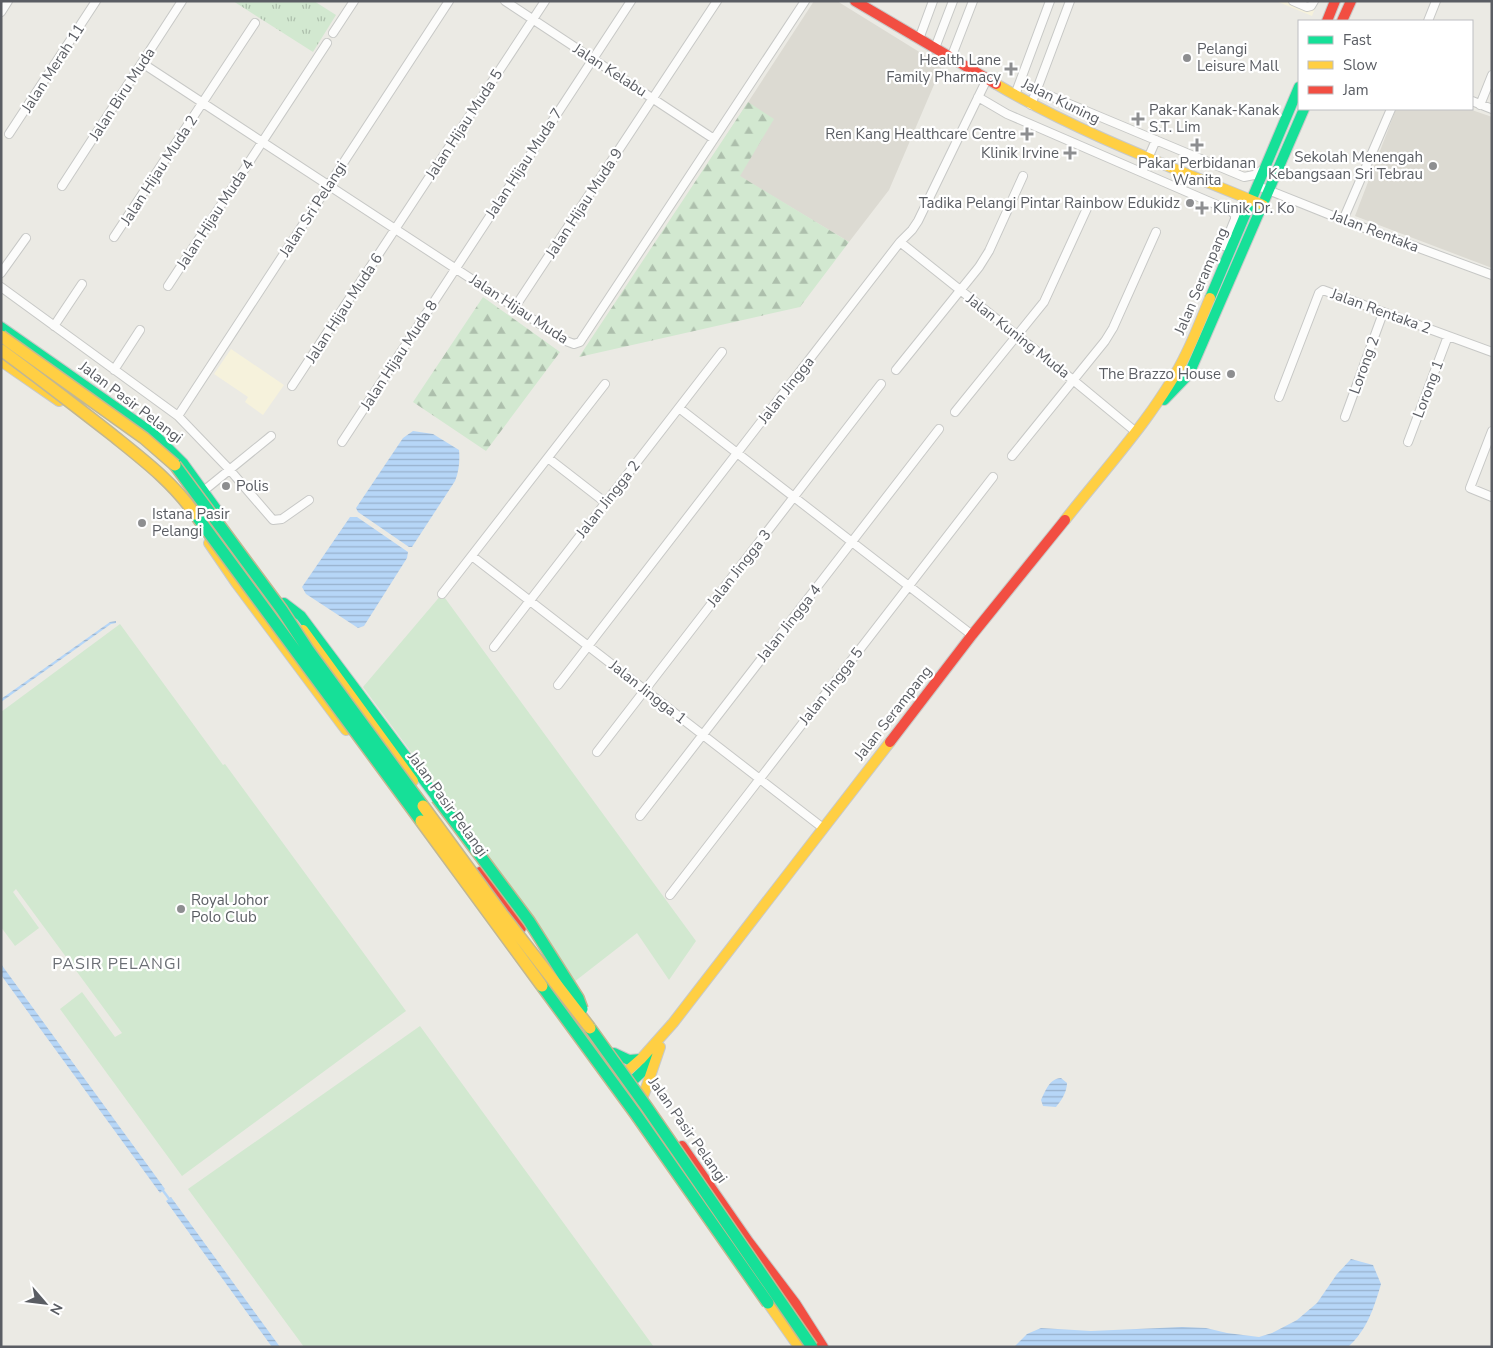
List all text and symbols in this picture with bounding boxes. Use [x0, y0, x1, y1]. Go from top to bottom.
street label: Jalan Merah 11 [16, 20, 89, 117]
legend [1298, 20, 1473, 110]
text: Fast [1343, 30, 1372, 50]
street label: Jalan Kelabu [568, 38, 651, 101]
place label: Pelangi Leisure Mall [1197, 39, 1279, 76]
street label: Jalan Biru Muda [84, 44, 159, 145]
place label: Health Lane Family Pharmacy [886, 50, 1001, 87]
marker: Pelangi Leisure Mall [1181, 52, 1193, 64]
text: Slow [1343, 55, 1378, 75]
marker: Health Lane Family Pharmacy [1005, 63, 1017, 75]
street label: Jalan Hijau Muda 5 [420, 65, 507, 184]
street label: Jalan Kuning [1018, 73, 1103, 129]
text: Jam [1342, 80, 1369, 100]
place label: Pakar Kanak-Kanak S.T. Lim [1149, 100, 1280, 137]
street label: Jalan Hijau Muda 7 [480, 104, 567, 223]
street label: Jalan Hijau Muda 2 [115, 111, 202, 230]
marker: Pakar Kanak-Kanak S.T. Lim [1131, 112, 1145, 126]
place label: Ren Kang Healthcare Centre [825, 124, 1016, 144]
marker: Ren Kang Healthcare Centre [1020, 127, 1034, 141]
marker: Pakar Perbidanan Wanita [1190, 138, 1204, 152]
place label: Klinik Irvine [981, 143, 1059, 163]
street label: Jalan Hijau Muda 9 [540, 144, 627, 263]
marker: Klinik Irvine [1063, 146, 1077, 160]
place label: Sekolah Menengah Kebangsaan Sri Tebrau [1268, 147, 1423, 184]
place label: Pakar Perbidanan Wanita [1138, 153, 1256, 190]
street label: Jalan Hijau Muda 4 [171, 155, 258, 274]
street label: Jalan Sri Pelangi [274, 157, 351, 261]
marker: Sekolah Menengah Kebangsaan Sri Tebrau [1427, 160, 1439, 172]
place label: Tadika Pelangi Pintar Rainbow Edukidz [919, 193, 1180, 213]
marker: Tadika Pelangi Pintar Rainbow Edukidz [1184, 197, 1196, 209]
place label: Klinik Dr. Ko [1213, 198, 1295, 218]
marker: Klinik Dr. Ko [1195, 201, 1209, 215]
street label: Jalan Rentaka [1327, 205, 1422, 257]
street label: Jalan Serampang [1169, 224, 1233, 339]
street label: Jalan Hijau Muda 6 [300, 249, 387, 368]
street label: Jalan Hijau Muda [465, 269, 572, 348]
street label: Jalan Rentaka 2 [1327, 283, 1434, 338]
street label: Jalan Kuning Muda [961, 289, 1074, 383]
street label: Jalan Hijau Muda 8 [355, 296, 442, 415]
street label: Lorong 2 [1344, 333, 1384, 397]
street label: Jalan Jingga [753, 352, 818, 428]
street label: Jalan Pasir Pelangi [74, 356, 187, 448]
street label: Lorong 1 [1408, 357, 1448, 421]
place label: The Brazzo House [1099, 364, 1221, 384]
marker: The Brazzo House [1225, 368, 1237, 380]
street label: Jalan Jingga 2 [571, 456, 644, 543]
place label: Polis [236, 476, 269, 496]
marker: Polis [220, 480, 232, 492]
place label: Istana Pasir Pelangi [152, 504, 230, 541]
marker: Istana Pasir Pelangi [136, 517, 148, 529]
street label: Jalan Jingga 3 [702, 525, 775, 612]
street label: Jalan Jingga 4 [752, 580, 825, 667]
street label: Jalan Jingga 5 [794, 643, 867, 730]
street label: Jalan Jingga 1 [604, 655, 691, 728]
street label: Jalan Serampang [849, 662, 936, 765]
street label: Jalan Pasir Pelangi [403, 747, 493, 860]
place label: Royal Johor Polo Club [191, 890, 269, 927]
marker: Royal Johor Polo Club [175, 903, 187, 915]
district label: PASIR PELANGI [52, 953, 182, 975]
street label: Jalan Pasir Pelangi [643, 1072, 732, 1187]
north arrow [20, 1278, 70, 1328]
text: N [45, 1300, 67, 1318]

